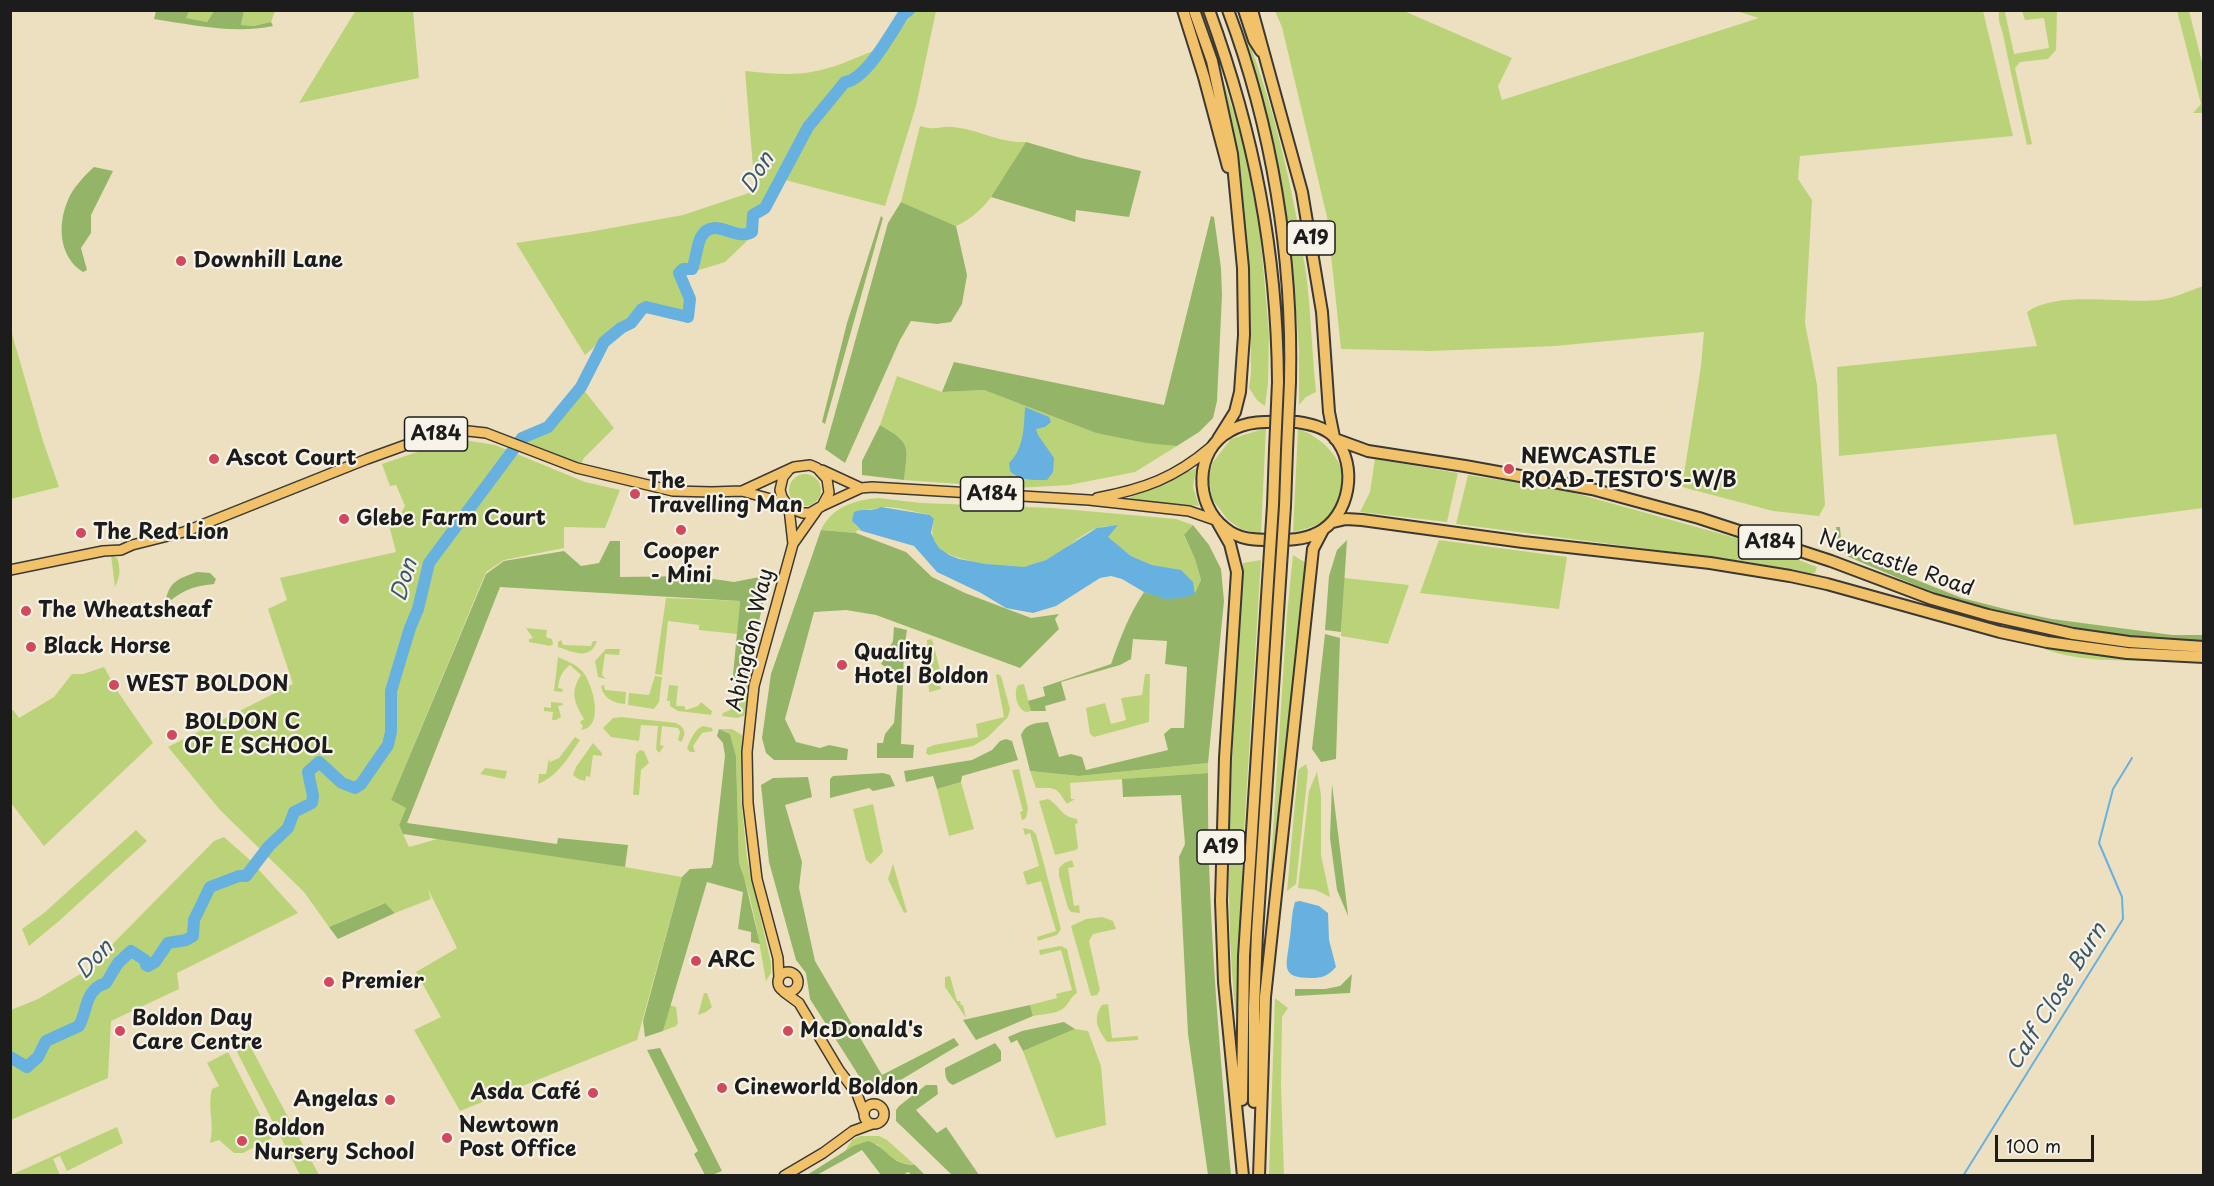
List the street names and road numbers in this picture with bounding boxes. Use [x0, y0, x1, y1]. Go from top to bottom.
road number: A19 [1287, 221, 1335, 255]
road number: A184 [404, 417, 468, 451]
road number: A184 [960, 477, 1024, 511]
road number: A184 [1738, 525, 1802, 559]
street label: Newcastle Road [1815, 526, 1977, 602]
street label: Abingdon Way [722, 566, 780, 714]
road number: A19 [1197, 830, 1245, 864]

